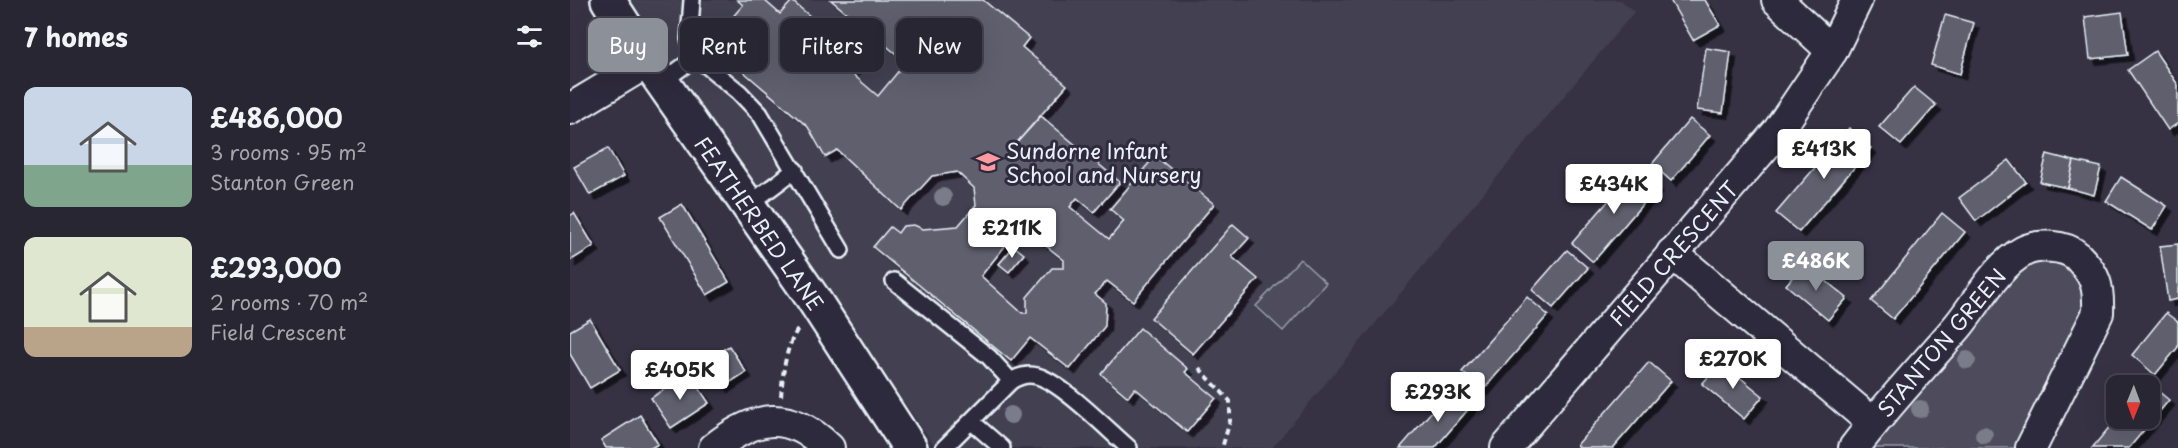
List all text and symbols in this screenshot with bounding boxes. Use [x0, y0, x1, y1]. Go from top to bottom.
text: 7 homes [24, 17, 128, 56]
chip: Buy [588, 18, 668, 72]
chip: Rent [680, 18, 768, 72]
chip: Filters [780, 18, 884, 72]
chip: New [896, 18, 982, 72]
icon: filters [513, 20, 546, 53]
text: £486,000 [210, 98, 343, 137]
icon: home [72, 111, 144, 183]
street label: FEATHERBED LANE [688, 129, 832, 317]
pin: £413K [1782, 129, 1866, 180]
text: £413K [1791, 133, 1857, 163]
place label: Sundorne Infant School and Nursery [1006, 134, 1202, 190]
text: 3 rooms · 95 m² [210, 137, 367, 167]
school or university icon: Sundorne Infant School and Nursery [975, 149, 1001, 175]
pin: £434K [1572, 164, 1656, 215]
text: Stanton Green [210, 167, 355, 197]
text: £434K [1580, 168, 1648, 198]
street label: FIELD CRESCENT [1601, 173, 1746, 333]
pin: £211K [970, 208, 1054, 259]
text: £211K [982, 212, 1042, 242]
pin: £486K [1774, 241, 1858, 292]
text: £486K [1782, 245, 1850, 275]
text: £293,000 [210, 248, 342, 287]
street label: STANTON GREEN [1869, 260, 2013, 424]
icon: home [72, 261, 144, 333]
text: 2 rooms · 70 m² [210, 287, 368, 317]
text: Field Crescent [210, 317, 346, 347]
pin: £270K [1691, 339, 1775, 390]
text: £270K [1699, 343, 1767, 373]
pin: £405K [638, 350, 722, 401]
text: £405K [645, 354, 715, 384]
pin: £293K [1396, 372, 1480, 423]
north arrow [2106, 375, 2160, 429]
map controls [2106, 375, 2160, 429]
text: £293K [1405, 376, 1471, 406]

